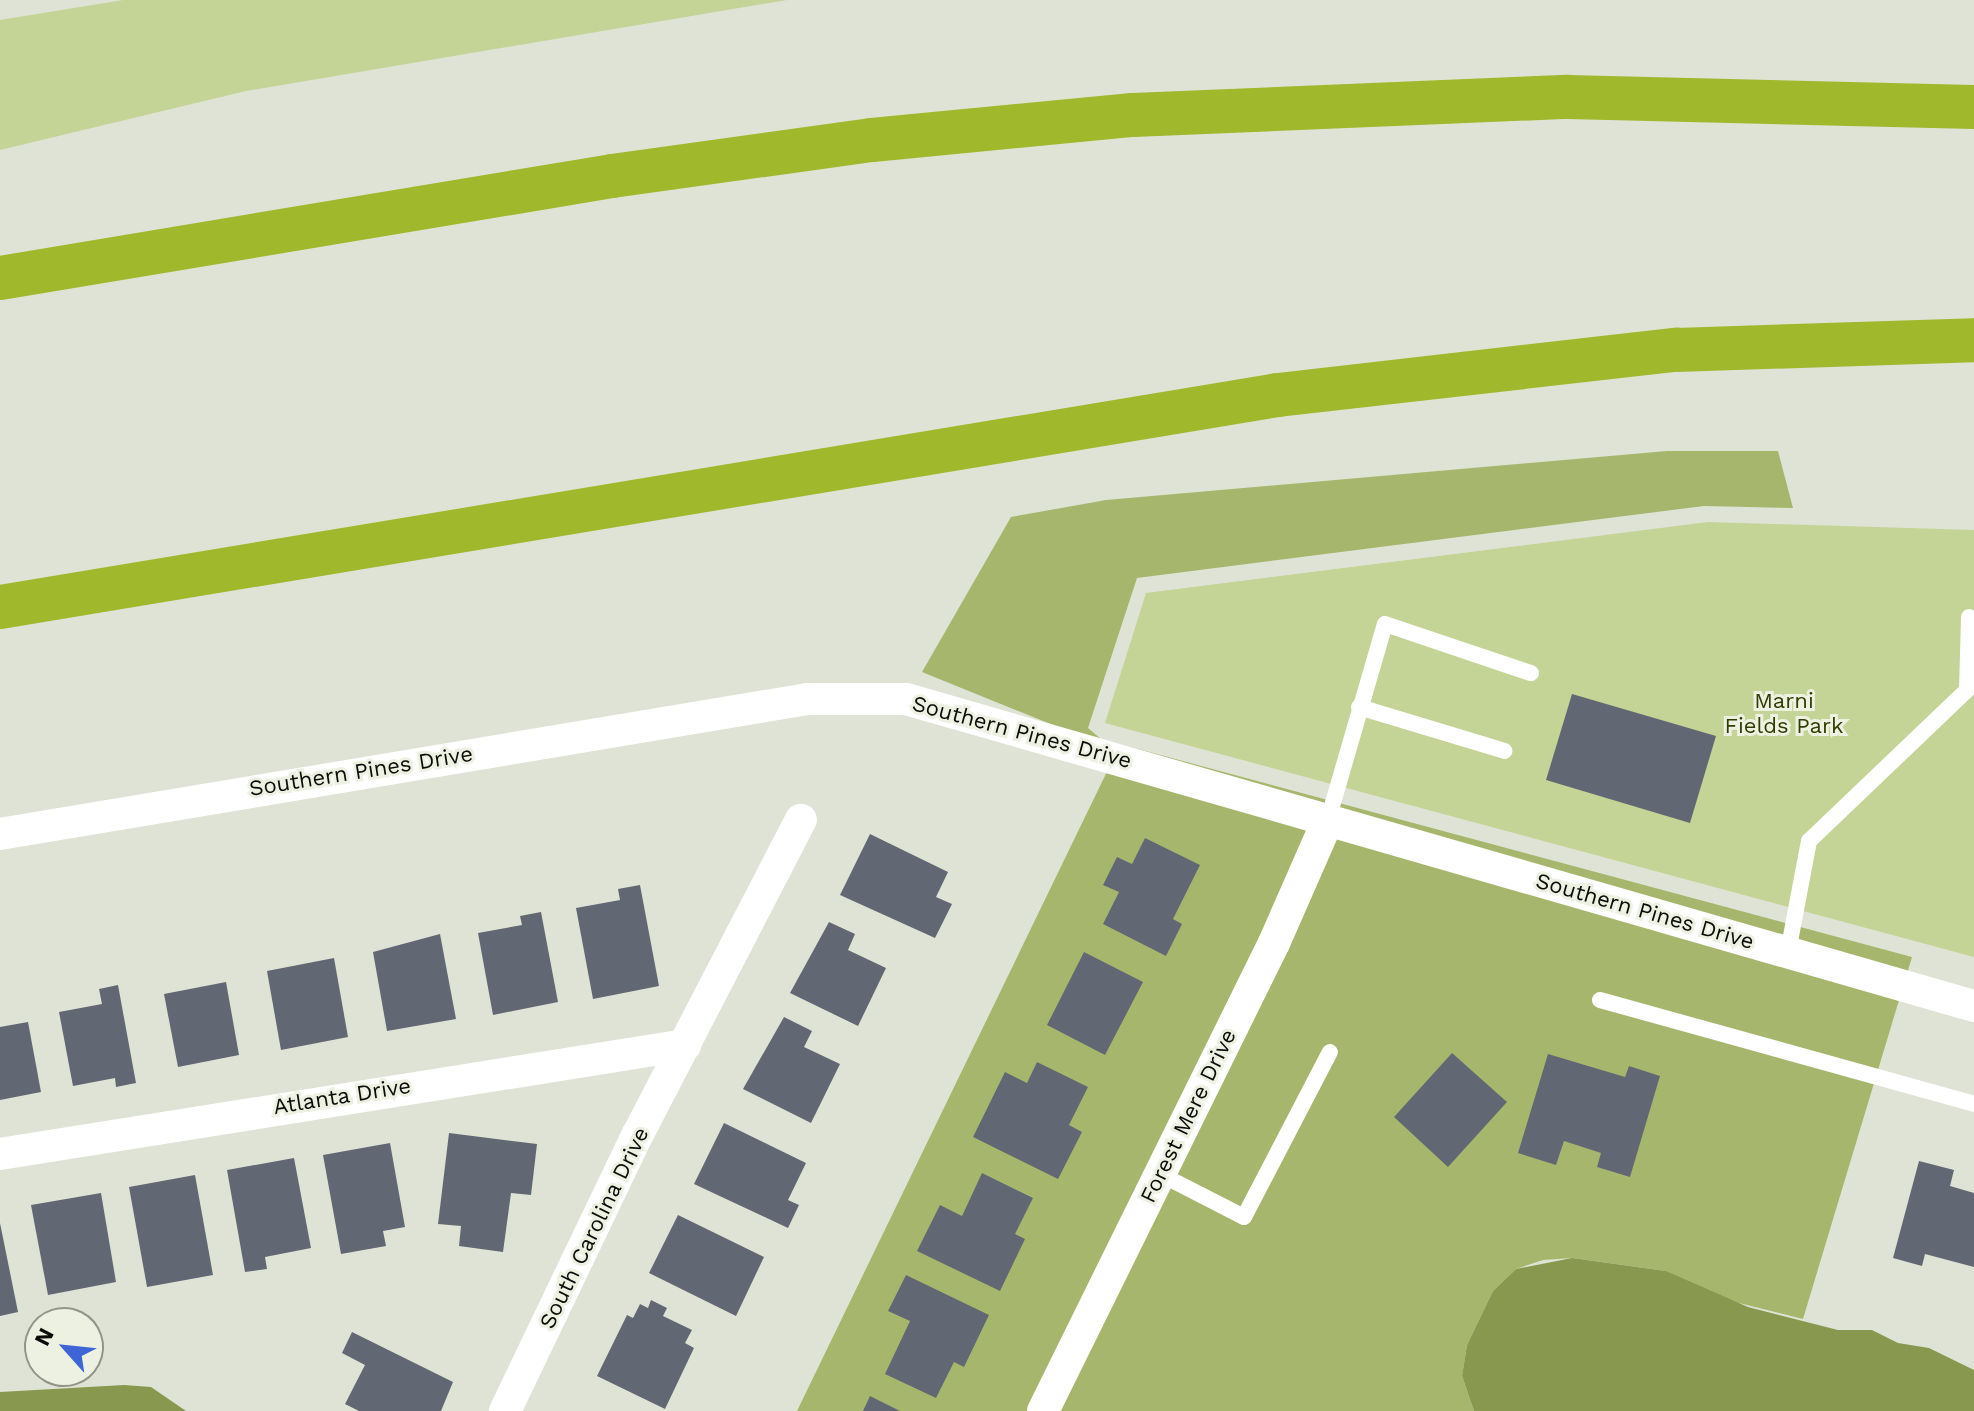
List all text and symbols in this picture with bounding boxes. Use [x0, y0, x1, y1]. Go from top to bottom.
park label: Marni Fields Park [1725, 687, 1843, 738]
street label: Southern Pines Drive [909, 690, 1135, 774]
street label: Southern Pines Drive [247, 740, 475, 802]
street label: Southern Pines Drive [1533, 867, 1757, 955]
street label: Forest Mere Drive [1135, 1025, 1241, 1207]
street label: Atlanta Drive [271, 1072, 413, 1120]
street label: South Carolina Drive [534, 1123, 654, 1333]
north arrow [24, 1307, 104, 1387]
text: N [29, 1324, 59, 1350]

